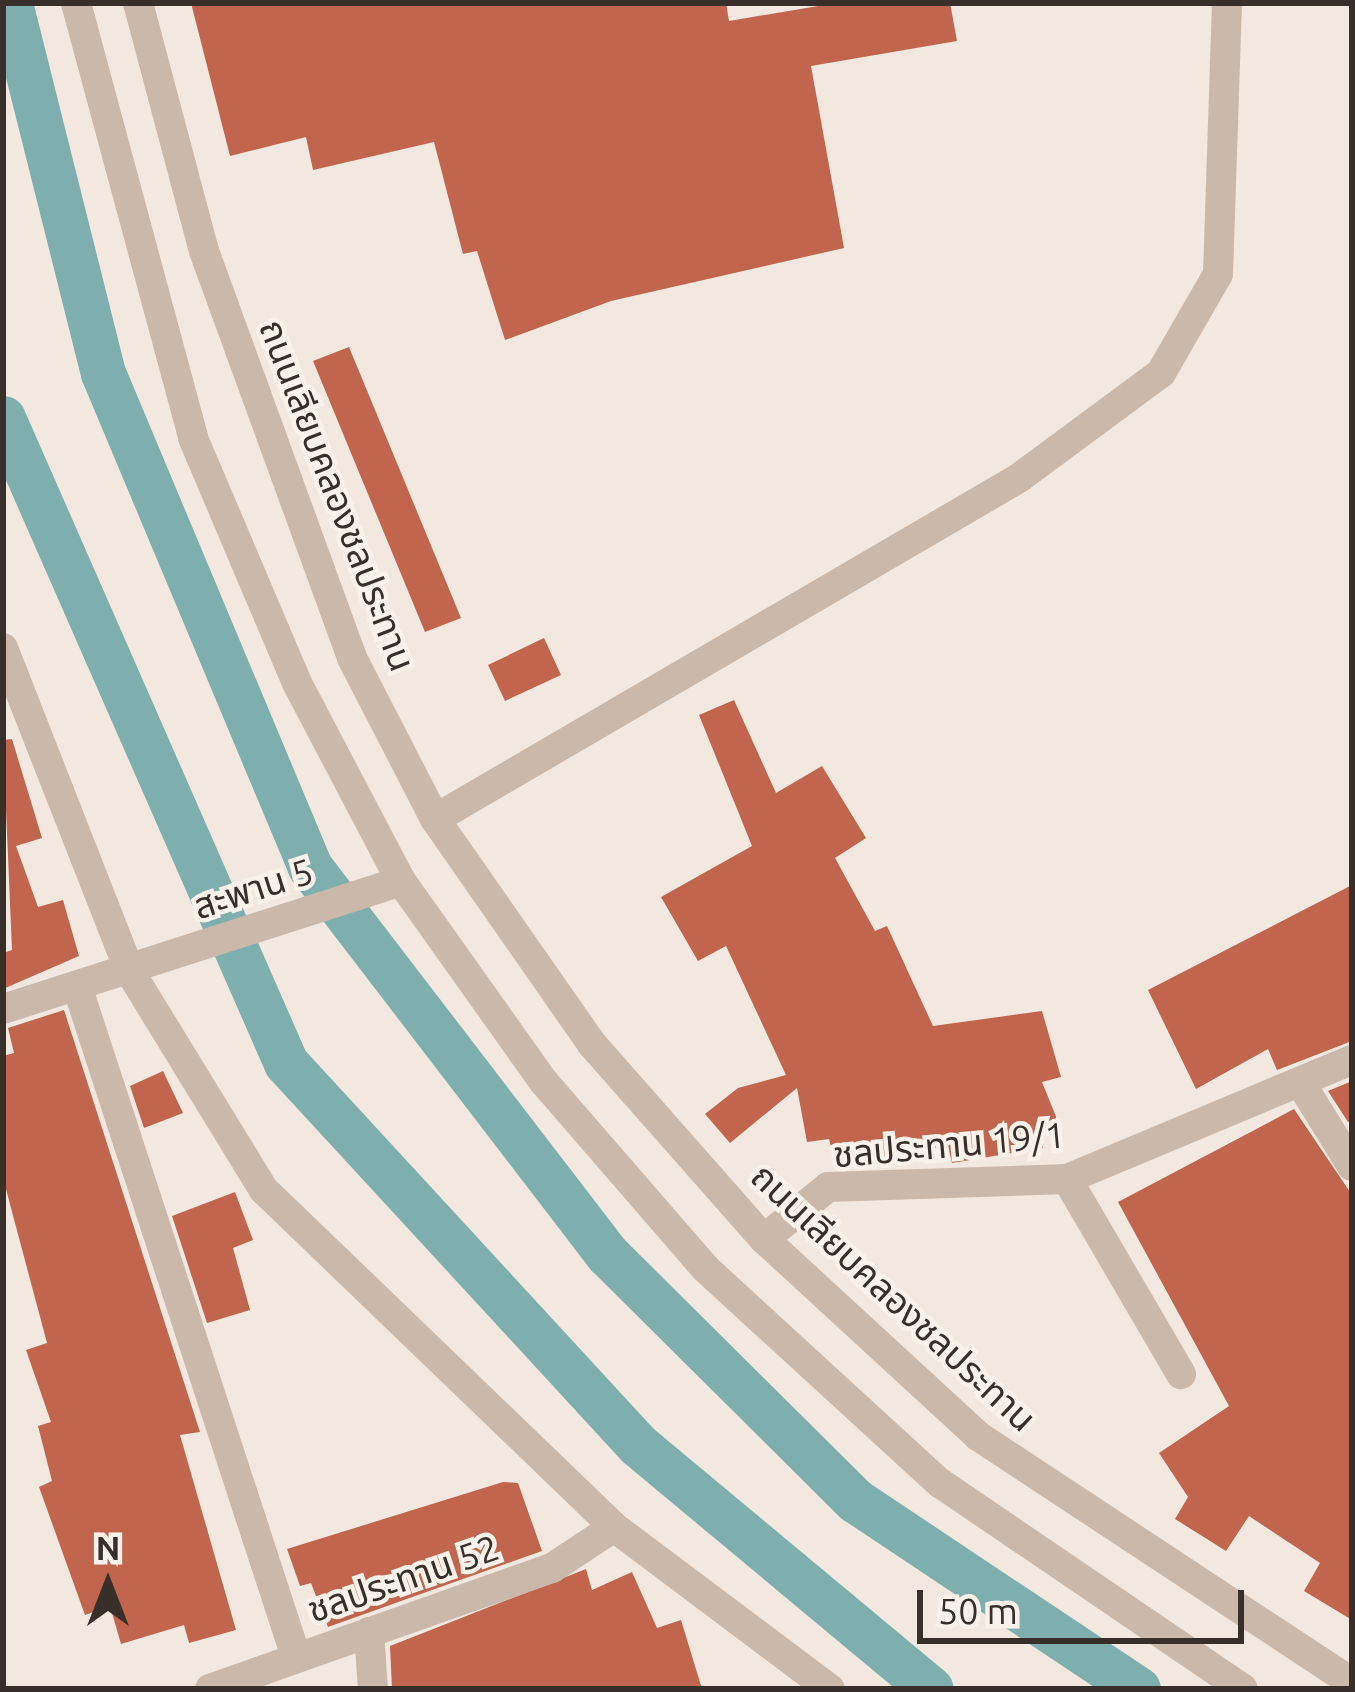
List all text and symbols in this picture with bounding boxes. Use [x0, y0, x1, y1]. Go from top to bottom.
street label: ถนนเลียบคลองชลประทาน [251, 313, 425, 677]
street label: สะพาน 5 [188, 848, 318, 928]
street label: ชลประทาน 19/1 [831, 1112, 1067, 1176]
street label: ถนนเลียบคลองชลประทาน [743, 1154, 1045, 1440]
north arrow [48, 1524, 168, 1644]
street label: ชลประทาน 52 [302, 1525, 504, 1631]
text: N [96, 1529, 120, 1566]
scale bar [923, 1566, 1250, 1640]
text: 50 m [938, 1590, 1018, 1631]

